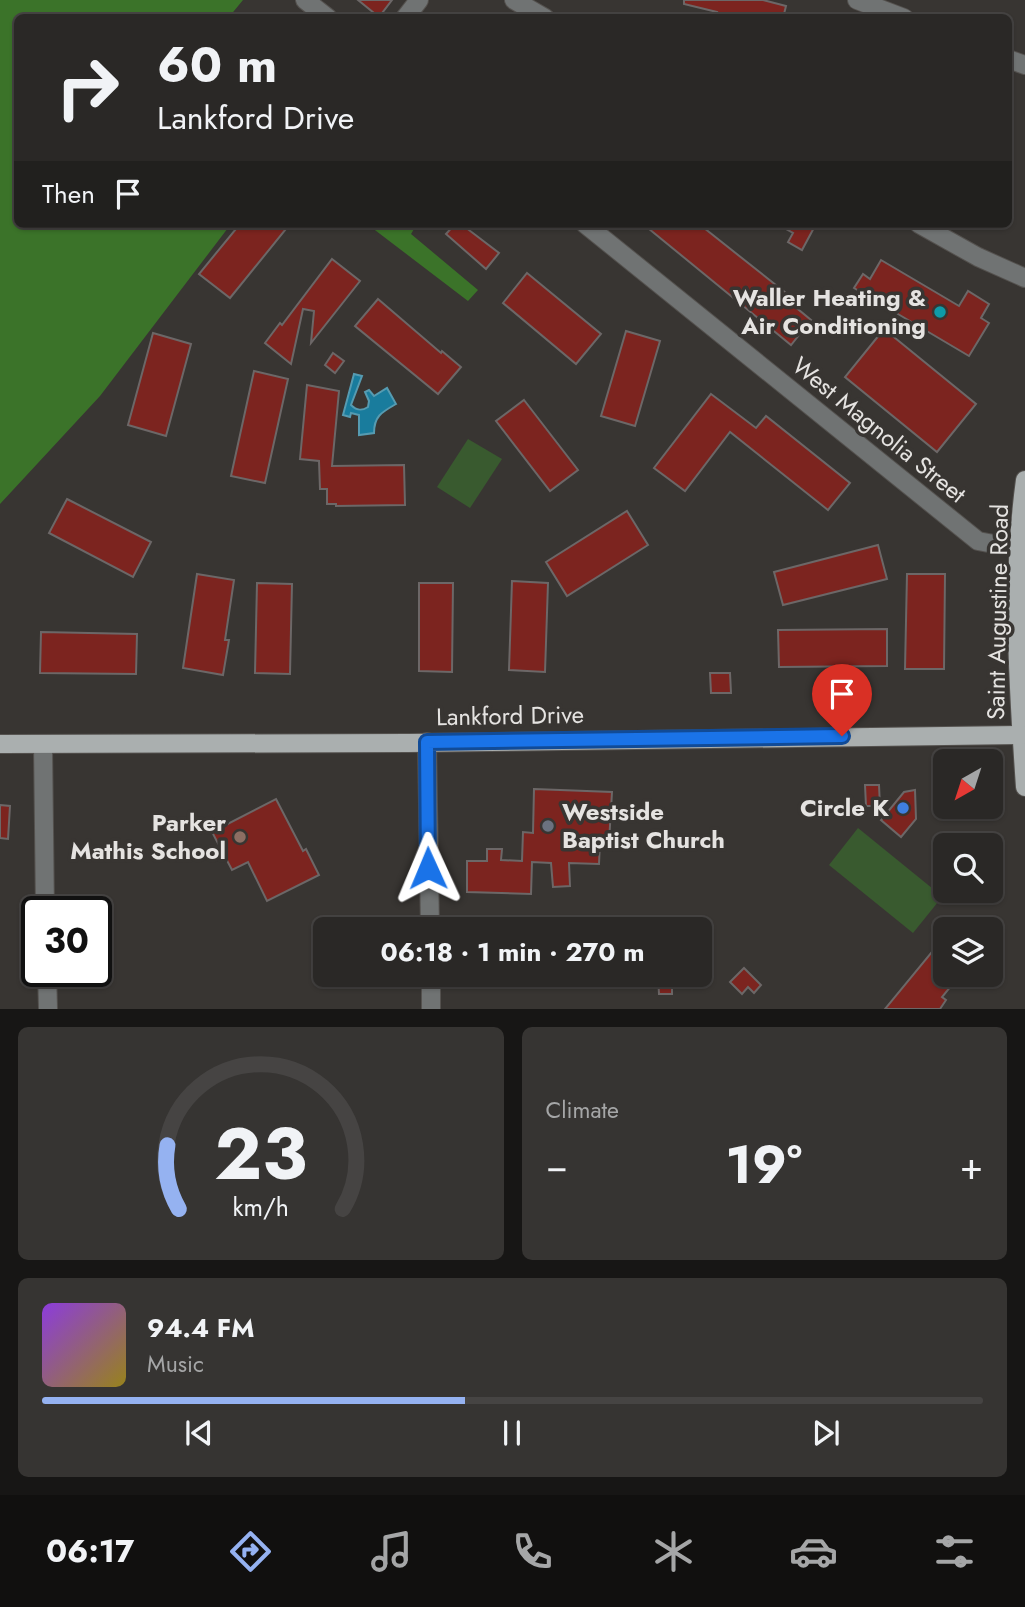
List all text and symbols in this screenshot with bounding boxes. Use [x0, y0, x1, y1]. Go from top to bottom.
text: 60 m [157, 30, 277, 100]
icon: right [42, 42, 133, 133]
text: Lankford Drive [157, 95, 354, 141]
text: Then [42, 175, 95, 213]
icon: arrive [109, 175, 147, 213]
place label: Waller Heating & Air Conditioning [733, 280, 926, 343]
marker: Waller Heating & Air Conditioning [932, 304, 948, 320]
street label: West Magnolia Street [785, 348, 974, 511]
street label: Saint Augustine Road [978, 504, 1017, 720]
pin [812, 664, 872, 736]
icon: arrive [823, 675, 861, 713]
street label: Lankford Drive [436, 697, 584, 734]
north arrow [933, 749, 1003, 819]
map controls [933, 749, 1003, 987]
place label: Circle K [800, 790, 889, 825]
place label: Westside Baptist Church [562, 794, 725, 857]
marker: Circle K [895, 800, 911, 816]
place label: Parker Mathis School [70, 805, 226, 868]
marker: Westside Baptist Church [540, 818, 556, 834]
marker: Parker Mathis School [232, 829, 248, 845]
position arrow [391, 831, 465, 905]
button: search [933, 833, 1003, 903]
speed limit sign: 30 [21, 896, 112, 987]
button: layers [933, 917, 1003, 987]
text: 06:18 · 1 min · 270 m [380, 933, 645, 971]
text: Climate [546, 1093, 619, 1127]
text: 23 [214, 1102, 307, 1207]
text: 19° [725, 1127, 802, 1203]
text: − [546, 1138, 568, 1193]
text: + [960, 1138, 983, 1193]
text: km/h [232, 1189, 289, 1225]
text: 94.4 FM [147, 1309, 254, 1347]
text: Music [147, 1347, 204, 1381]
icon: previous [180, 1414, 218, 1452]
icon: pause [493, 1414, 531, 1452]
icon: next [807, 1414, 845, 1452]
icon: directions [226, 1527, 275, 1576]
icon: music [367, 1527, 416, 1576]
icon: phone [508, 1527, 557, 1576]
icon: climate [649, 1527, 698, 1576]
icon: car [789, 1527, 838, 1576]
icon: filters [930, 1527, 979, 1576]
text: 06:17 [46, 1528, 134, 1574]

